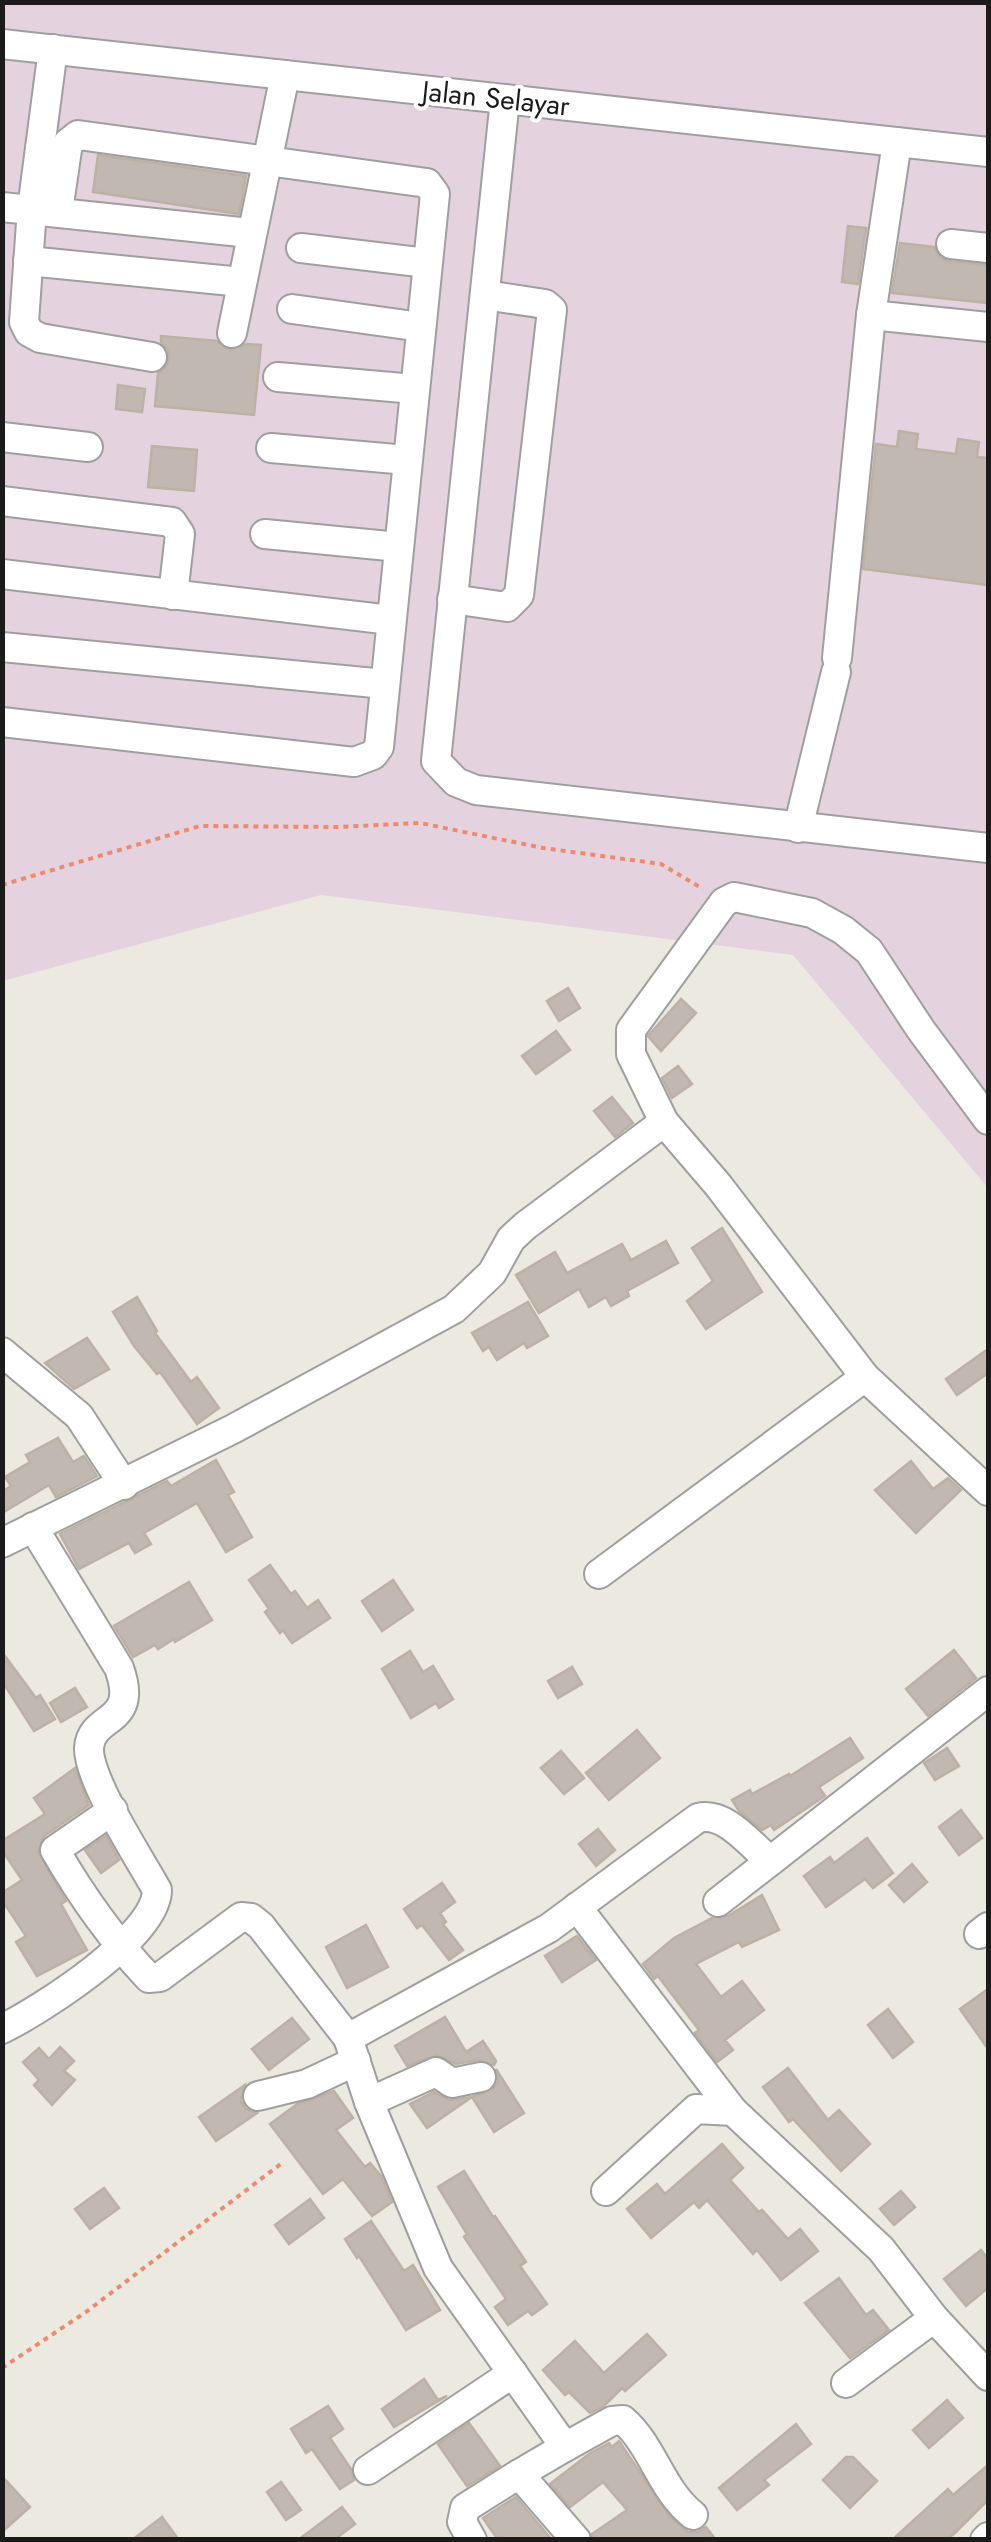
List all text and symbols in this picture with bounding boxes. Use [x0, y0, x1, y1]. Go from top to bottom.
street label: Jalan Selayar [416, 70, 572, 127]

